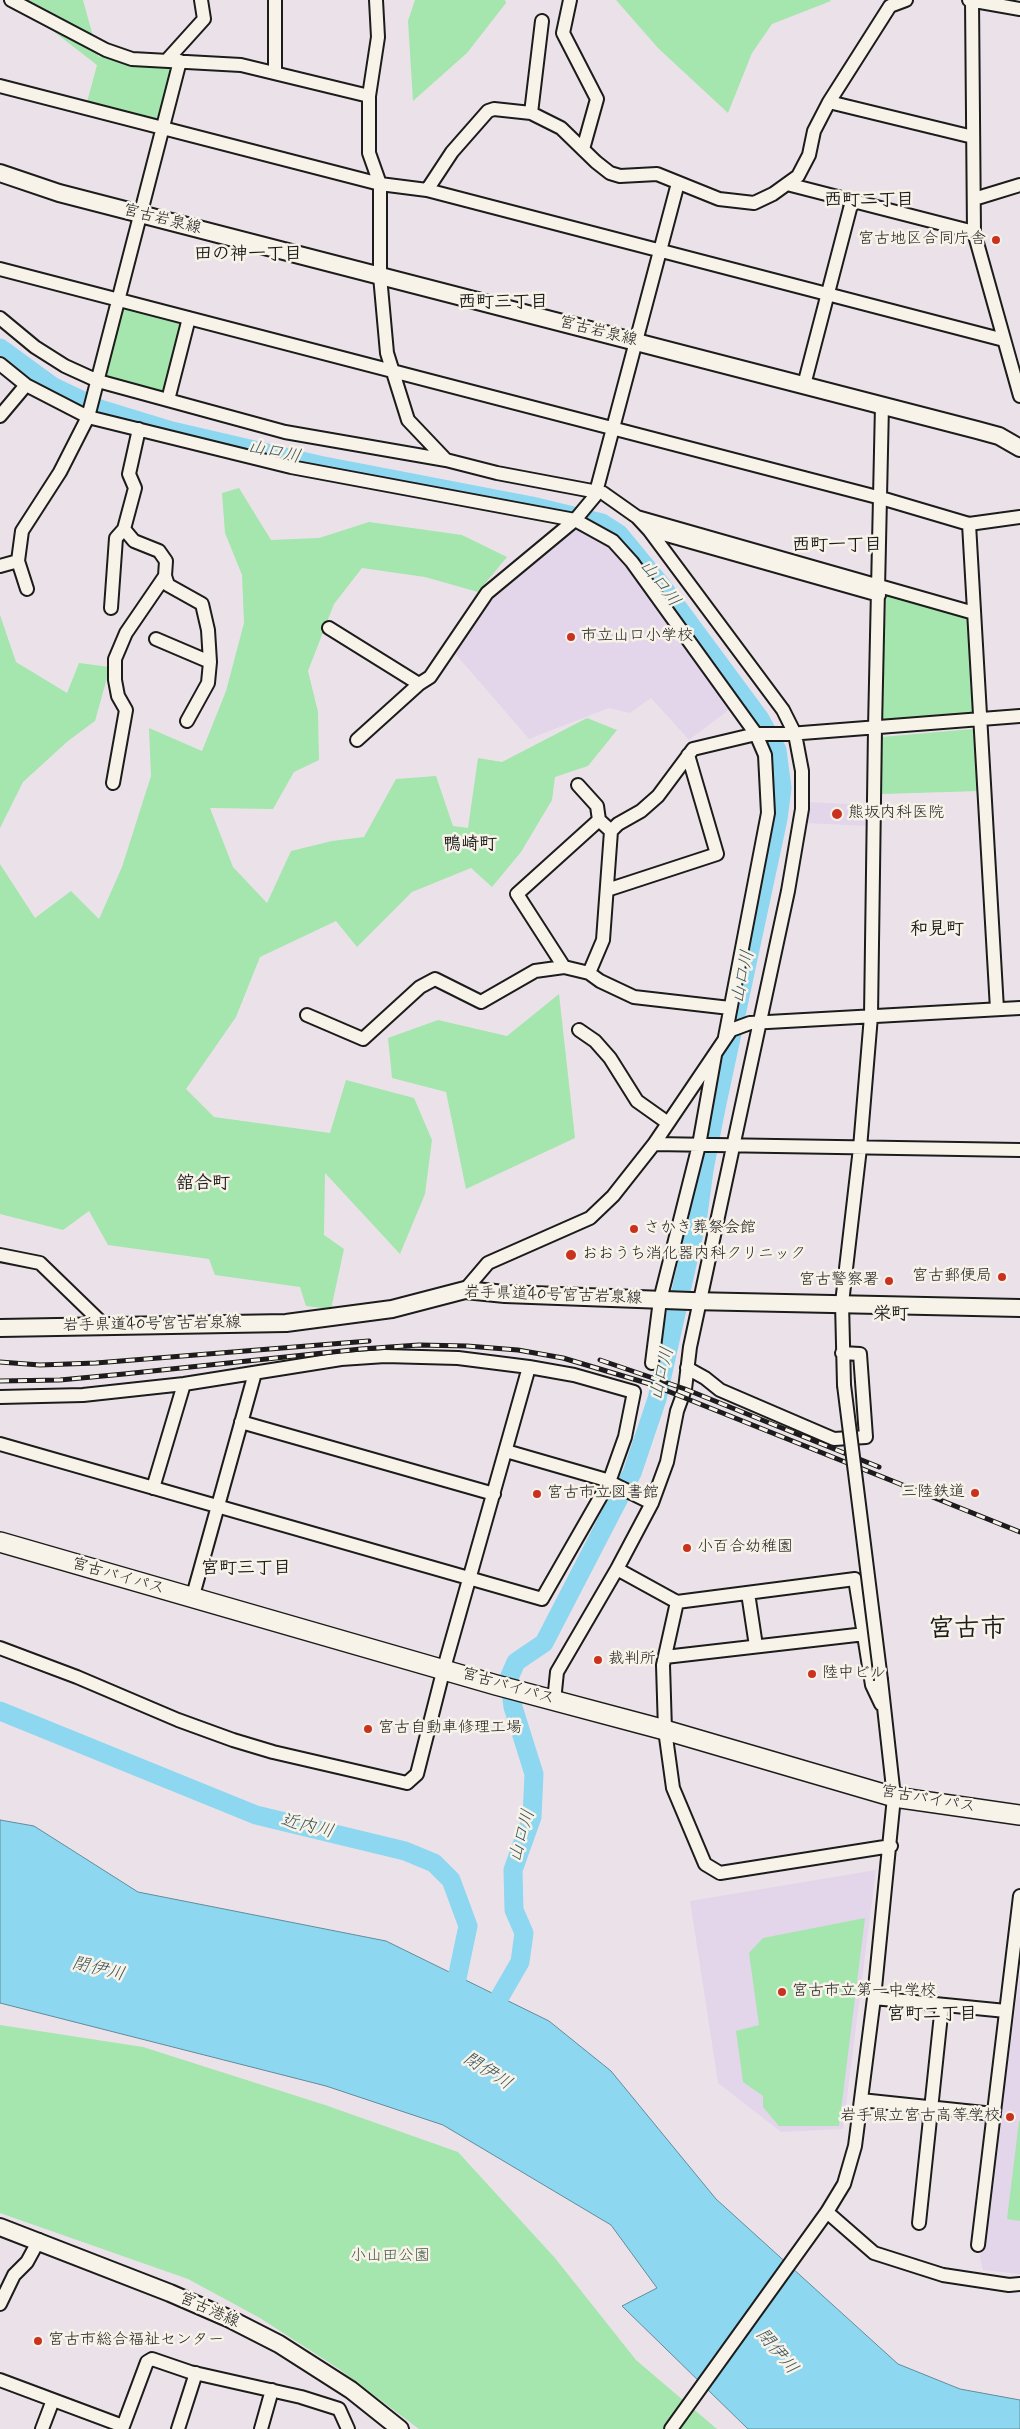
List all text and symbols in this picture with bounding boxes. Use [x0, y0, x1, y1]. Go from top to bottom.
district label: 西町二丁目 [824, 190, 914, 212]
street label: 宮古岩泉線 [121, 201, 203, 239]
place label: 宮古地区合同庁舎 [858, 230, 986, 250]
marker: 宮古地区合同庁舎 [990, 234, 1002, 246]
district label: 田の神一丁目 [194, 244, 302, 266]
district label: 西町三丁目 [458, 292, 548, 314]
street label: 宮古岩泉線 [557, 313, 639, 351]
water label: 山口川 [245, 437, 303, 469]
district label: 西町一丁目 [792, 535, 882, 557]
water label: 山口川 [634, 556, 684, 612]
place label: 市立山口小学校 [581, 627, 693, 647]
marker: 市立山口小学校 [565, 631, 577, 643]
place label: 熊坂内科医院 [848, 804, 944, 824]
marker: 熊坂内科医院 [830, 807, 844, 821]
district label: 鴨崎町 [443, 834, 497, 856]
district label: 和見町 [910, 919, 964, 941]
water label: 山口川 [728, 948, 760, 1006]
district label: 舘合町 [176, 1173, 230, 1195]
place label: さかき葬祭会館 [644, 1219, 756, 1239]
marker: さかき葬祭会館 [628, 1223, 640, 1235]
place label: おおうち消化器内科クリニック [582, 1245, 806, 1265]
marker: おおうち消化器内科クリニック [564, 1248, 578, 1262]
place label: 宮古郵便局 [912, 1267, 992, 1287]
place label: 宮古警察署 [799, 1271, 879, 1291]
marker: 宮古郵便局 [996, 1271, 1008, 1283]
marker: 宮古警察署 [883, 1275, 895, 1287]
street label: 岩手県道40号宮古岩泉線 [463, 1283, 643, 1309]
district label: 栄町 [873, 1304, 909, 1326]
street label: 岩手県道40号宮古岩泉線 [63, 1314, 241, 1336]
water label: 山口川 [646, 1345, 680, 1403]
place label: 三陸鉄道 [901, 1483, 965, 1503]
place label: 宮古市立図書館 [547, 1484, 659, 1504]
marker: 三陸鉄道 [969, 1487, 981, 1499]
marker: 宮古市立図書館 [531, 1488, 543, 1500]
place label: 小百合幼稚園 [697, 1538, 793, 1558]
marker: 小百合幼稚園 [681, 1542, 693, 1554]
street label: 宮古バイパス [69, 1555, 167, 1599]
district label: 宮町三丁目 [201, 1558, 291, 1580]
district label: 宮古市 [928, 1615, 1006, 1647]
place label: 裁判所 [608, 1650, 656, 1670]
marker: 裁判所 [592, 1654, 604, 1666]
place label: 陸中ビル [822, 1664, 886, 1684]
street label: 宮古バイパス [459, 1665, 557, 1709]
marker: 陸中ビル [806, 1668, 818, 1680]
place label: 宮古自動車修理工場 [378, 1719, 522, 1739]
marker: 宮古自動車修理工場 [362, 1723, 374, 1735]
street label: 宮古バイパス [879, 1782, 977, 1818]
water label: 山口川 [505, 1807, 541, 1865]
water label: 近内川 [278, 1810, 336, 1844]
water label: 閉伊川 [69, 1953, 127, 1987]
place label: 宮古市立第一中学校 [792, 1982, 936, 2002]
marker: 宮古市立第一中学校 [776, 1986, 788, 1998]
district label: 宮町二丁目 [887, 2004, 977, 2026]
water label: 閉伊川 [458, 2048, 516, 2096]
place label: 岩手県立宮古高等学校 [840, 2107, 1000, 2127]
marker: 岩手県立宮古高等学校 [1004, 2111, 1016, 2123]
park label: 小山田公園 [350, 2247, 430, 2267]
street label: 宮古港線 [176, 2289, 242, 2333]
water label: 閉伊川 [750, 2324, 802, 2380]
place label: 宮古市総合福祉センター [48, 2331, 224, 2351]
marker: 宮古市総合福祉センター [32, 2335, 44, 2347]

